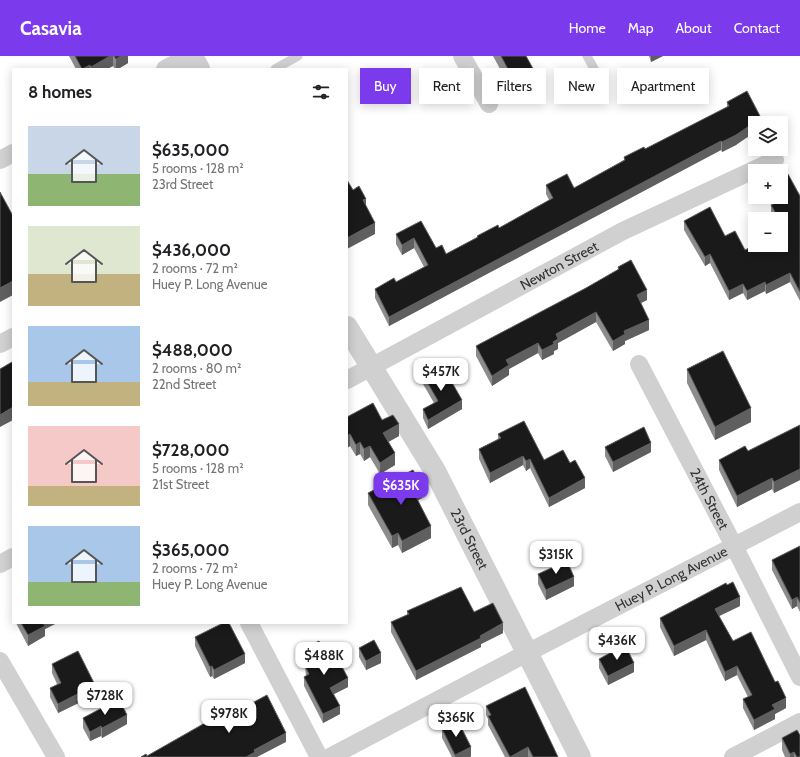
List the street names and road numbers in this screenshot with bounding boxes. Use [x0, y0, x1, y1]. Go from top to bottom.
street label: Newton Street [517, 237, 602, 294]
street label: 24th Street [686, 465, 733, 533]
street label: 23rd Street [447, 505, 493, 573]
street label: Huey P. Long Avenue [612, 542, 731, 615]

